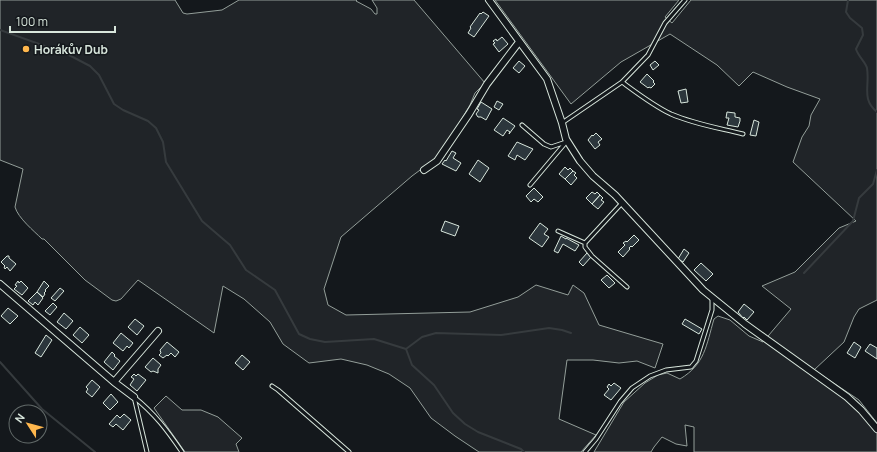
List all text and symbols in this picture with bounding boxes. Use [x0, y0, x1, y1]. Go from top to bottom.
scale bar [10, 8, 115, 34]
text: 100 m [16, 13, 48, 30]
place label: Horákův Dub [34, 41, 108, 58]
marker: Horákův Dub [21, 44, 31, 54]
north arrow [8, 404, 48, 444]
text: N [11, 410, 28, 425]

